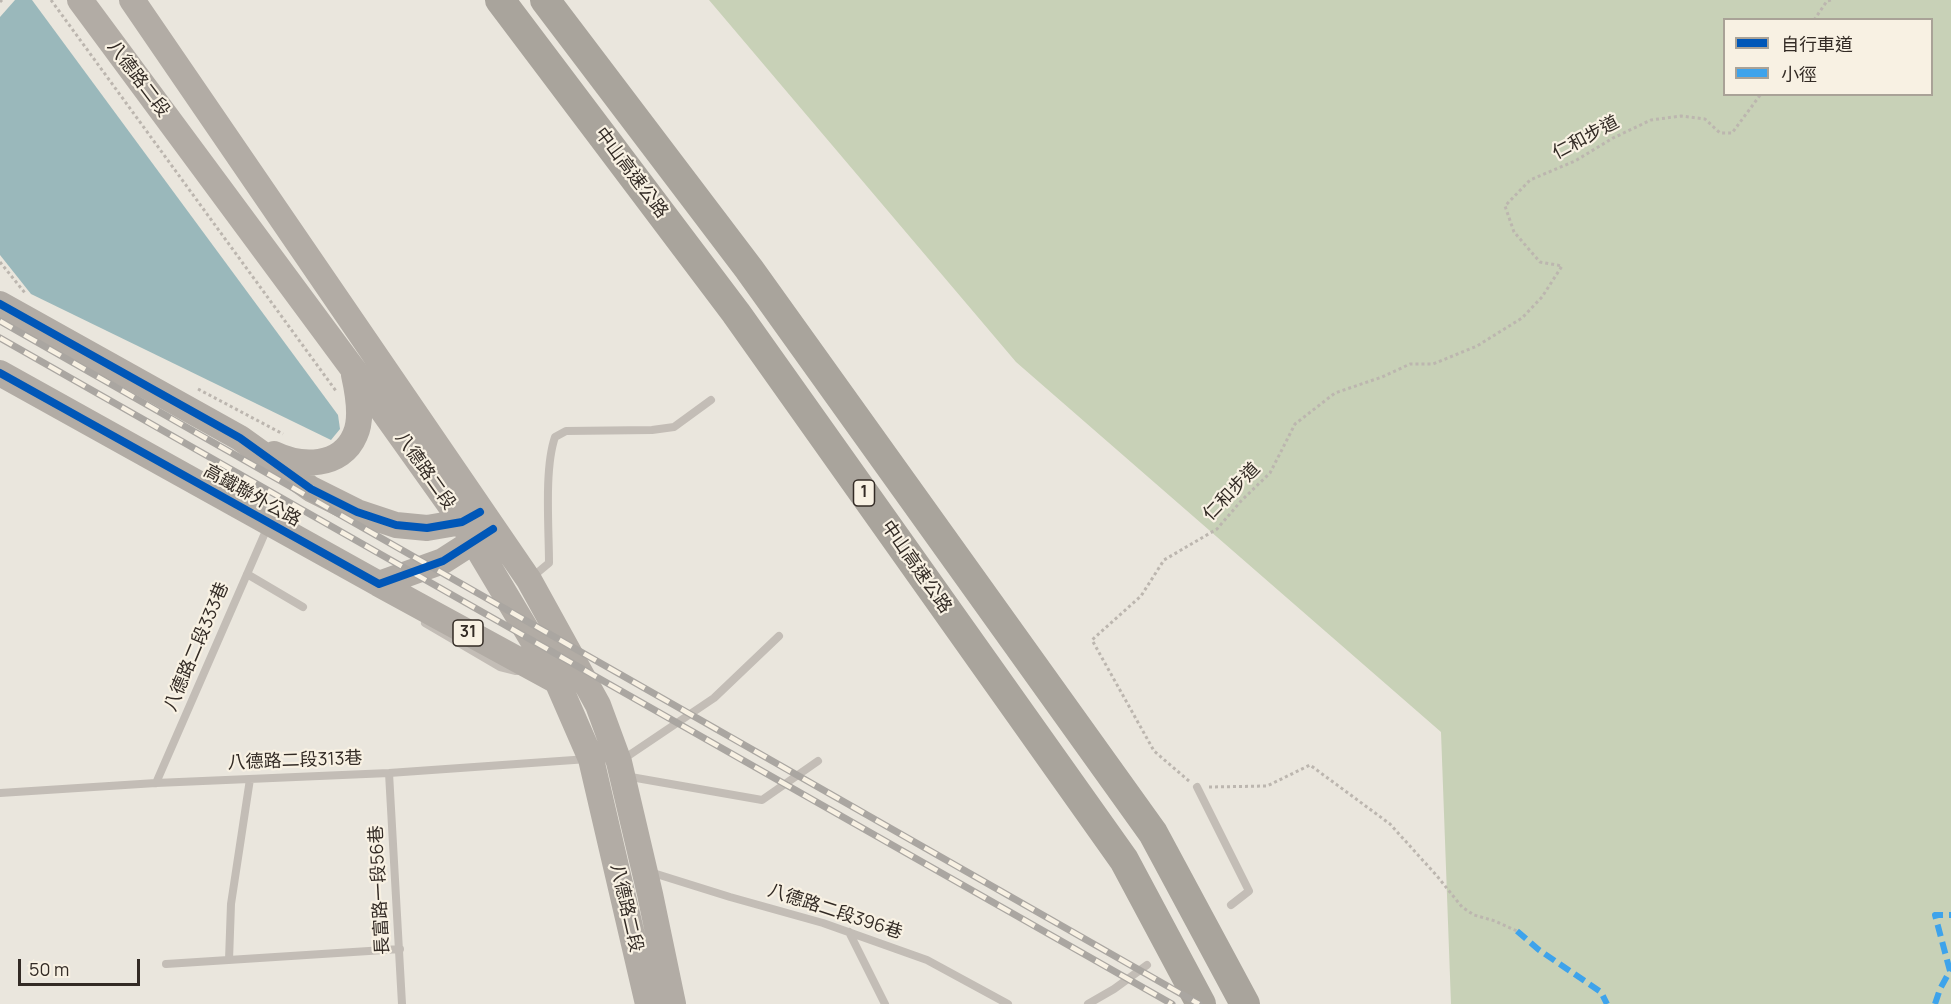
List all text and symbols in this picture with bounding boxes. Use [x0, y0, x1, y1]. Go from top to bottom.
legend [1723, 18, 1933, 96]
text: 自行車道 [1781, 32, 1853, 56]
street label: 八德路二段 [102, 37, 174, 121]
text: 小徑 [1781, 62, 1817, 86]
street label: 仁和步道 [1549, 112, 1623, 164]
street label: 中山高速公路 [590, 123, 672, 223]
street label: 八德路二段 [390, 428, 460, 514]
street label: 仁和步道 [1199, 459, 1265, 525]
street label: 高鐵聯外公路 [200, 460, 304, 532]
road number: 1 [854, 480, 874, 506]
street label: 中山高速公路 [876, 517, 956, 617]
street label: 八德路二段333巷 [160, 579, 234, 715]
road number: 31 [453, 620, 483, 646]
street label: 八德路二段313巷 [227, 748, 363, 774]
street label: 長富路一段56巷 [366, 825, 394, 955]
street label: 八德路二段 [605, 862, 647, 954]
street label: 八德路二段396巷 [765, 880, 905, 944]
scale bar [21, 947, 142, 985]
text: 50 m [29, 957, 69, 981]

